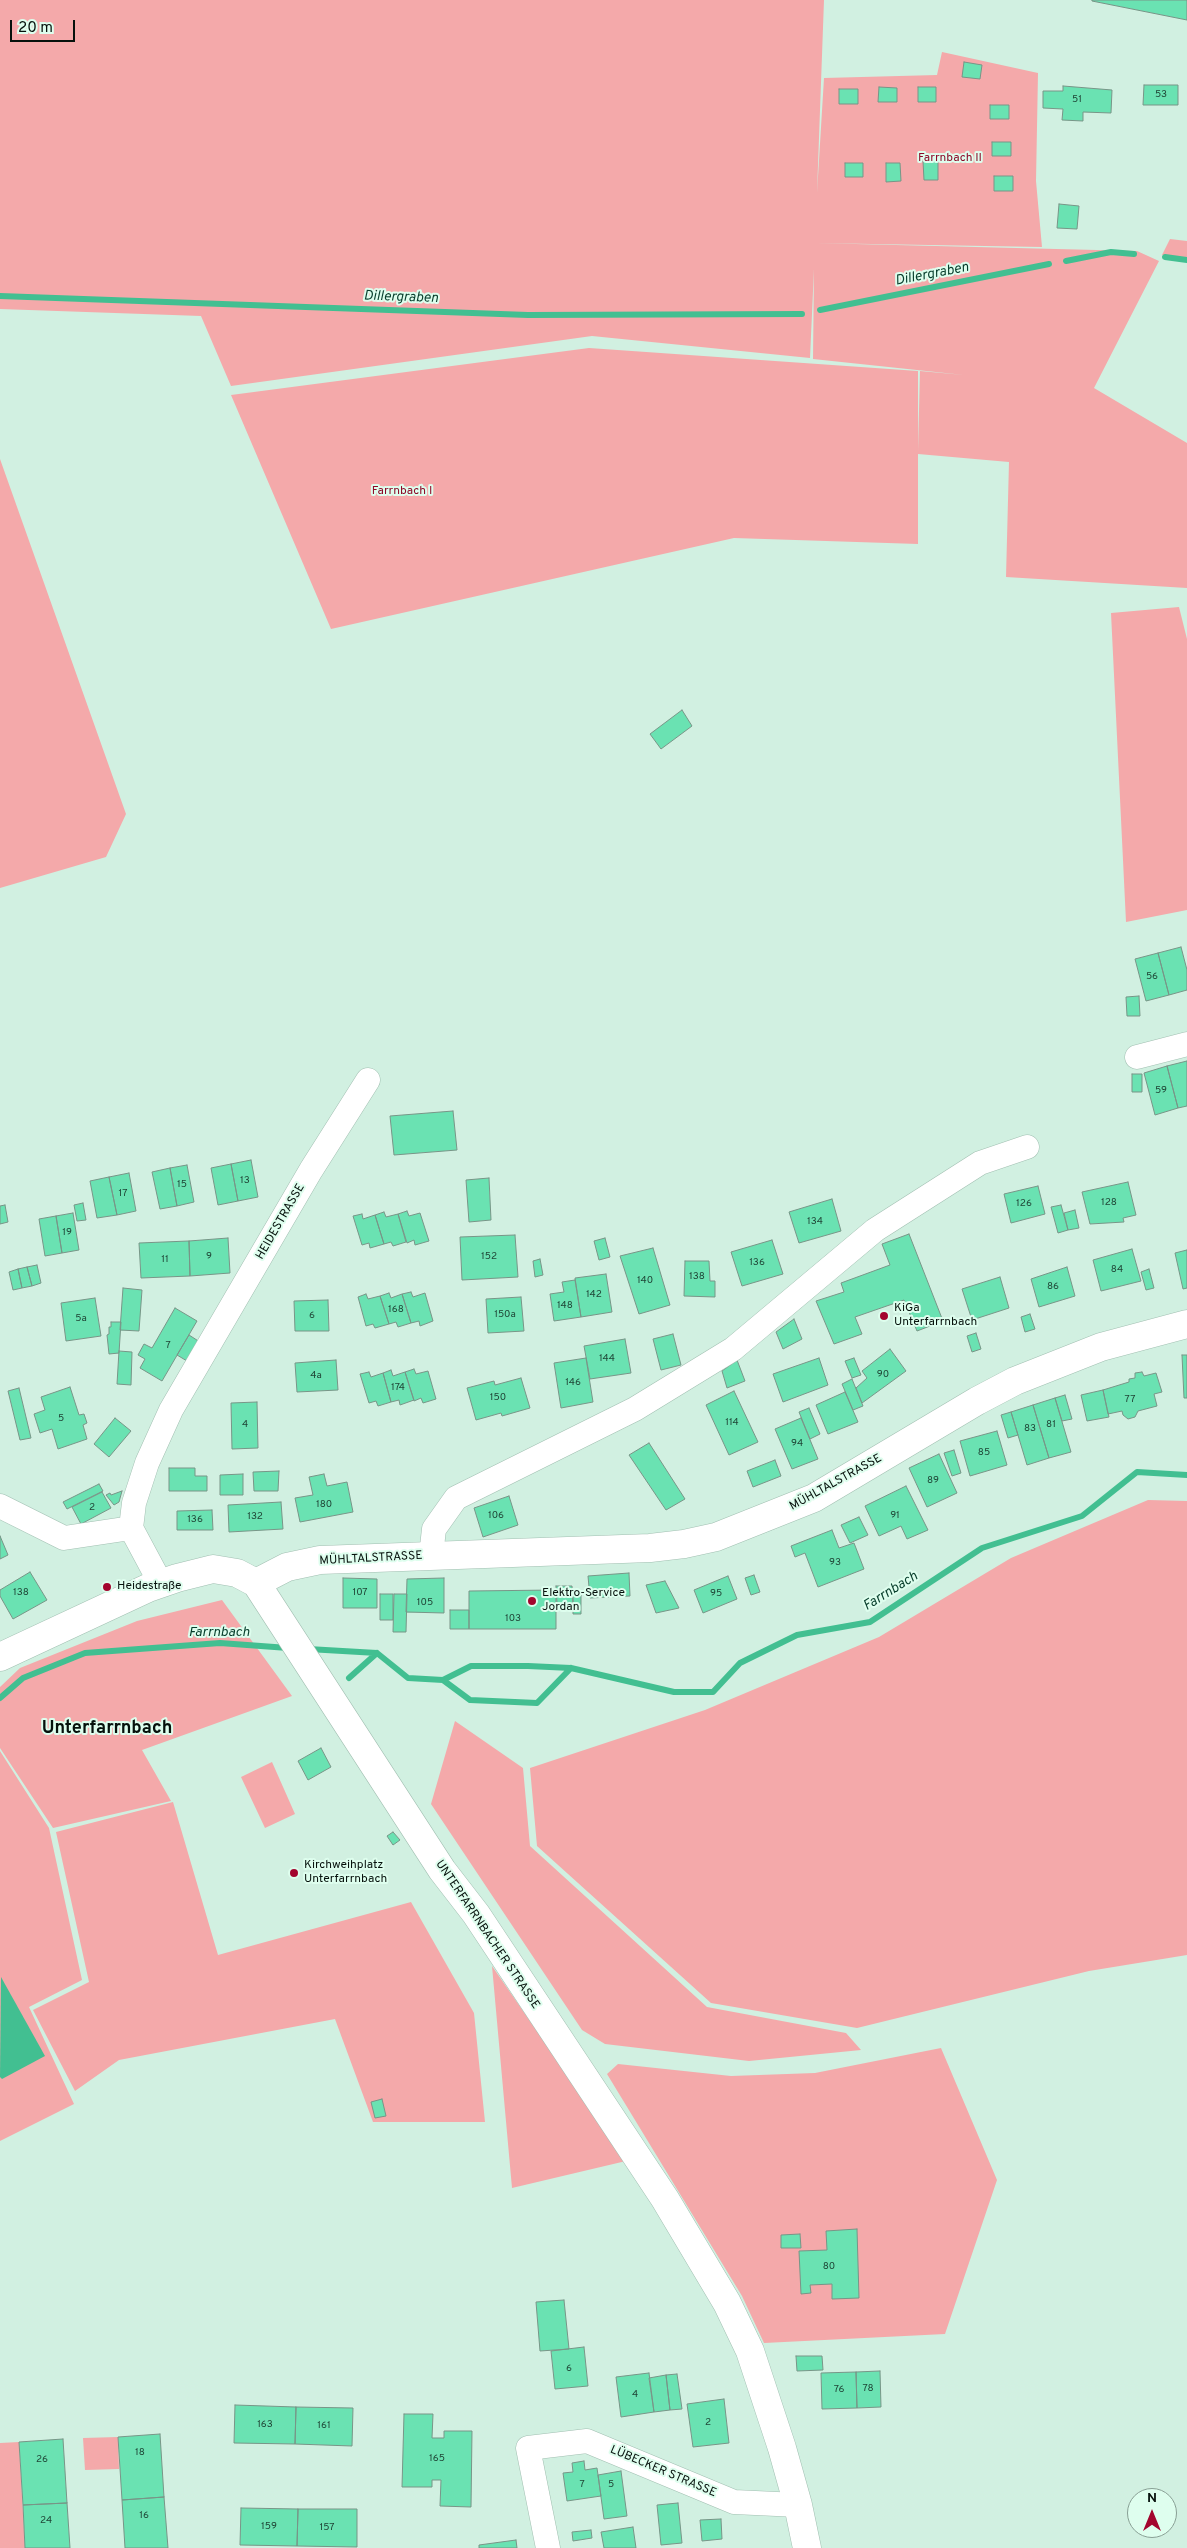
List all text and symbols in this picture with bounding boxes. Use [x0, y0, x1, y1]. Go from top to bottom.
scale bar [12, 10, 78, 42]
text: 20 m [18, 19, 53, 38]
house number: 53 [1155, 89, 1167, 101]
house number: 51 [1072, 94, 1082, 106]
park label: Farrnbach II [918, 152, 982, 166]
water label: Dillergraben [894, 260, 970, 290]
water label: Dillergraben [363, 288, 439, 308]
park label: Farrnbach I [372, 485, 432, 499]
house number: 56 [1146, 971, 1158, 983]
house number: 59 [1155, 1085, 1167, 1097]
house number: 13 [240, 1175, 250, 1187]
house number: 15 [177, 1179, 187, 1191]
street label: HEIDESTRASSE [253, 1182, 309, 1262]
house number: 17 [119, 1188, 127, 1200]
house number: 128 [1101, 1197, 1117, 1209]
house number: 126 [1016, 1198, 1032, 1210]
house number: 134 [807, 1216, 823, 1228]
house number: 19 [62, 1227, 72, 1239]
house number: 9 [206, 1251, 212, 1263]
house number: 152 [481, 1251, 497, 1263]
house number: 11 [161, 1254, 169, 1266]
house number: 136 [749, 1257, 765, 1269]
house number: 84 [1111, 1264, 1123, 1276]
house number: 138 [689, 1271, 705, 1283]
house number: 140 [637, 1275, 653, 1287]
house number: 86 [1047, 1281, 1059, 1293]
house number: 142 [586, 1289, 602, 1301]
house number: 148 [557, 1300, 573, 1312]
place label: KiGa Unterfarrnbach [894, 1302, 977, 1330]
house number: 168 [388, 1304, 404, 1316]
house number: 150a [494, 1309, 516, 1321]
house number: 6 [309, 1310, 315, 1322]
marker: KiGa Unterfarrnbach [878, 1310, 890, 1322]
house number: 5a [75, 1313, 87, 1325]
house number: 7 [165, 1340, 171, 1352]
house number: 144 [599, 1353, 615, 1365]
house number: 90 [877, 1369, 889, 1381]
house number: 4a [310, 1370, 322, 1382]
house number: 146 [565, 1377, 581, 1389]
house number: 174 [391, 1382, 405, 1394]
house number: 150 [490, 1392, 506, 1404]
house number: 77 [1125, 1394, 1135, 1406]
house number: 5 [58, 1413, 64, 1425]
house number: 114 [725, 1417, 739, 1429]
house number: 4 [242, 1419, 248, 1431]
house number: 81 [1046, 1419, 1056, 1431]
house number: 83 [1024, 1423, 1036, 1435]
house number: 94 [791, 1438, 803, 1450]
house number: 85 [978, 1447, 990, 1459]
street label: MÜHLTALSTRASSE [787, 1452, 885, 1514]
house number: 89 [927, 1475, 939, 1487]
house number: 180 [316, 1499, 332, 1511]
house number: 2 [89, 1502, 95, 1514]
house number: 106 [488, 1510, 504, 1522]
house number: 91 [890, 1510, 900, 1522]
house number: 132 [247, 1511, 263, 1523]
house number: 136 [187, 1514, 203, 1526]
street label: MÜHLTALSTRASSE [319, 1549, 423, 1569]
house number: 93 [829, 1557, 841, 1569]
water label: Farrnbach [861, 1569, 921, 1615]
place label: Heidestraße [117, 1580, 181, 1594]
marker: Heidestraße [101, 1581, 113, 1593]
house number: 138 [13, 1587, 29, 1599]
house number: 107 [352, 1587, 368, 1599]
place label: Elektro-Service Jordan [542, 1587, 625, 1615]
house number: 95 [710, 1588, 722, 1600]
marker: Elektro-Service Jordan [526, 1595, 538, 1607]
house number: 105 [417, 1597, 433, 1609]
house number: 103 [505, 1613, 521, 1625]
water label: Farrnbach [188, 1625, 250, 1641]
district label: Unterfarrnbach [42, 1718, 172, 1740]
street label: UNTERFARRNBACHER STRASSE [432, 1858, 542, 2012]
place label: Kirchweihplatz Unterfarrnbach [304, 1859, 387, 1887]
marker: Kirchweihplatz Unterfarrnbach [288, 1867, 300, 1879]
house number: 80 [823, 2261, 835, 2273]
house number: 6 [566, 2363, 572, 2375]
house number: 78 [862, 2383, 874, 2395]
house number: 76 [834, 2384, 844, 2396]
house number: 4 [632, 2389, 638, 2401]
house number: 2 [705, 2417, 711, 2429]
house number: 163 [257, 2419, 273, 2431]
house number: 161 [317, 2420, 331, 2432]
street label: LÜBECKER STRASSE [608, 2443, 718, 2501]
house number: 18 [135, 2447, 145, 2459]
house number: 165 [429, 2453, 445, 2465]
house number: 26 [36, 2454, 48, 2466]
house number: 7 [579, 2479, 585, 2491]
house number: 5 [608, 2479, 614, 2491]
north arrow [1127, 2488, 1177, 2538]
text: N [1147, 2490, 1157, 2507]
house number: 16 [139, 2510, 149, 2522]
house number: 24 [40, 2515, 52, 2527]
house number: 159 [261, 2521, 277, 2533]
house number: 157 [319, 2522, 335, 2534]

